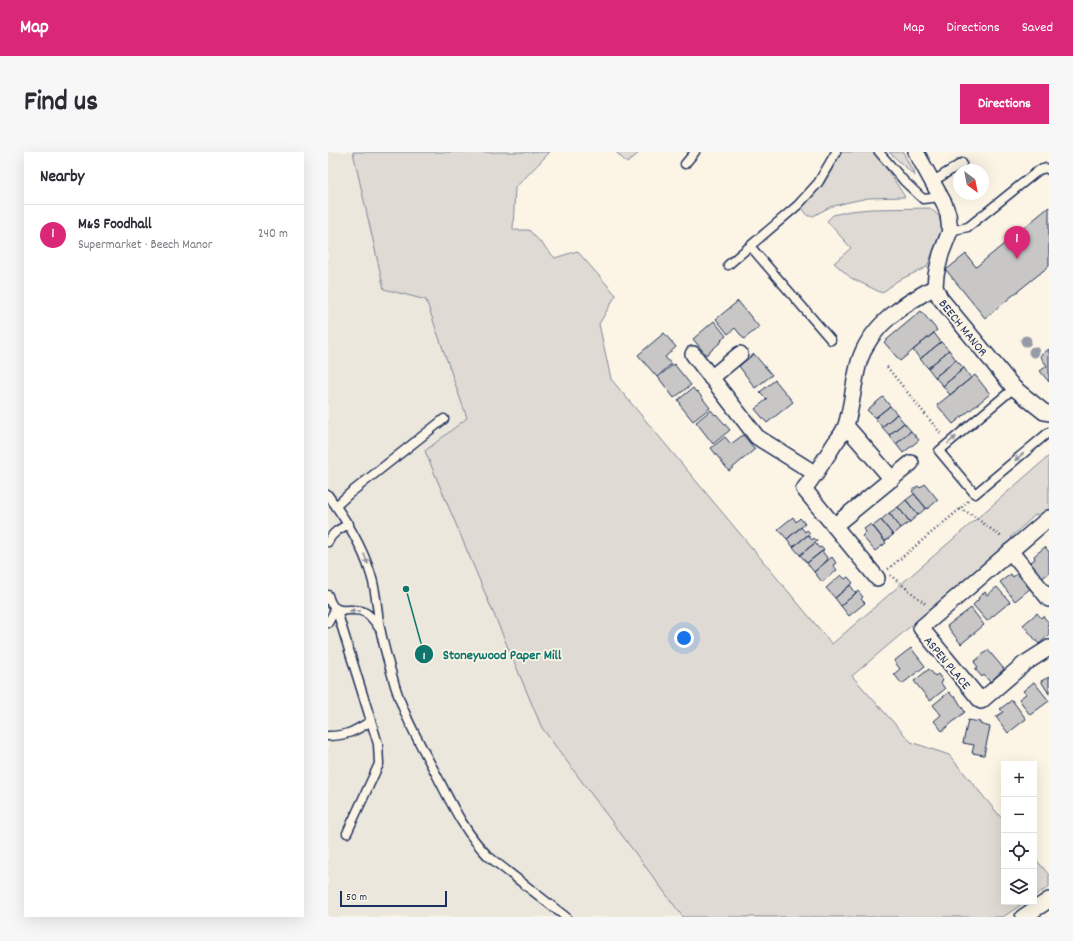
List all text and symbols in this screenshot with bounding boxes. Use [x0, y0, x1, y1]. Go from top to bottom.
text: Map [20, 15, 49, 42]
text: Map [903, 18, 925, 38]
text: Directions [947, 18, 1000, 38]
text: Saved [1022, 18, 1053, 38]
text: Find us [24, 84, 98, 124]
button: Directions [960, 84, 1049, 124]
north arrow [953, 164, 989, 200]
text: Nearby [40, 166, 84, 190]
text: M&S Foodhall [78, 214, 152, 236]
text: 1 [52, 225, 54, 244]
text: 240 m [258, 225, 288, 244]
pin: 1 [1004, 226, 1030, 259]
text: Supermarket · Beech Manor [78, 236, 213, 255]
street label: BEECH MANOR [933, 296, 991, 361]
one-way arrow [947, 436, 957, 445]
one-way arrow [1014, 453, 1024, 462]
one-way arrow [363, 554, 369, 566]
one-way arrow [348, 608, 361, 614]
your location [674, 628, 694, 648]
street label: ASPEN PLACE [918, 633, 974, 695]
callout: Stoneywood Paper Mill [414, 641, 569, 667]
text: Stoneywood Paper Mill [443, 646, 562, 666]
text: 1 [423, 648, 426, 665]
map controls [1001, 761, 1037, 905]
button: + [1001, 761, 1037, 797]
button: − [1001, 797, 1037, 833]
button: locate [1001, 833, 1037, 869]
button: layers [1001, 869, 1037, 905]
scale bar [340, 889, 447, 908]
text: 50 m [346, 890, 367, 906]

